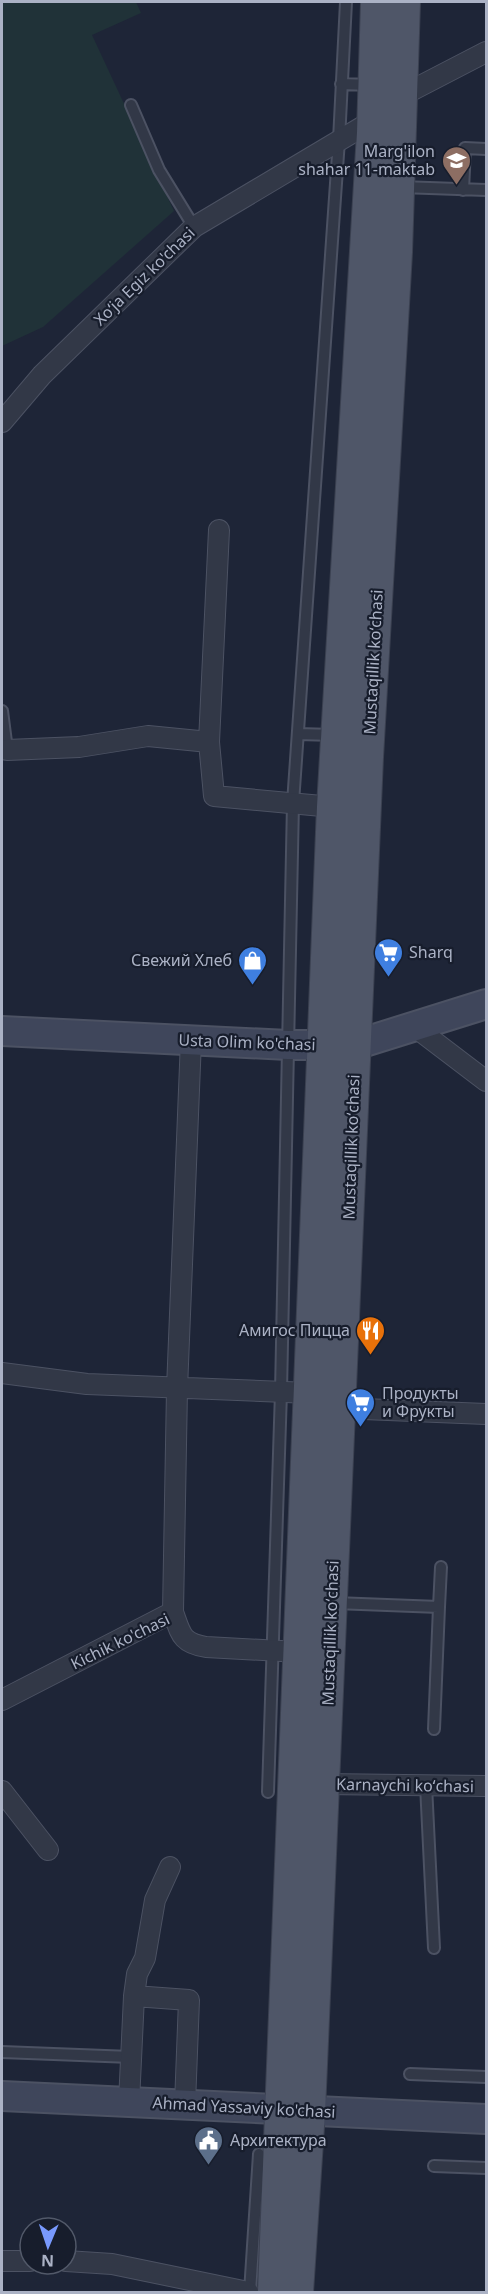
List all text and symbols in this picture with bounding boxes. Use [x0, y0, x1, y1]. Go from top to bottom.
place label: Marg'ilon shahar 11-maktab [298, 140, 435, 180]
school or university icon: Marg'ilon shahar 11-maktab [440, 144, 472, 186]
street label: Xoʻja Egiz ko'chasi [89, 222, 199, 330]
street label: Mustaqillik koʻchasi [358, 589, 388, 735]
supermarket icon: Sharq [372, 936, 404, 978]
place label: Sharq [409, 941, 453, 963]
shop icon: Свежий Хлеб [237, 944, 269, 986]
place label: Свежий Хлеб [131, 949, 232, 971]
street label: Usta Olim ko'chasi [178, 1029, 316, 1055]
street label: Mustaqillik koʻchasi [337, 1074, 365, 1220]
restaurant icon: Амигос Пицца [355, 1314, 387, 1356]
place label: Амигос Пицца [239, 1319, 350, 1341]
place label: Продукты и Фрукты [382, 1382, 459, 1422]
supermarket icon: Продукты и Фрукты [345, 1386, 377, 1428]
street label: Mustaqillik koʻchasi [316, 1560, 344, 1706]
street label: Kichik ko'chasi [67, 1608, 173, 1674]
street label: Karnaychi koʻchasi [336, 1773, 474, 1797]
street label: Ahmad Yassaviy ko'chasi [152, 2091, 336, 2123]
public building icon: Архитектура [193, 2124, 225, 2166]
place label: Архитектура [230, 2129, 327, 2151]
north arrow [18, 2216, 78, 2276]
text: N [41, 2250, 54, 2272]

